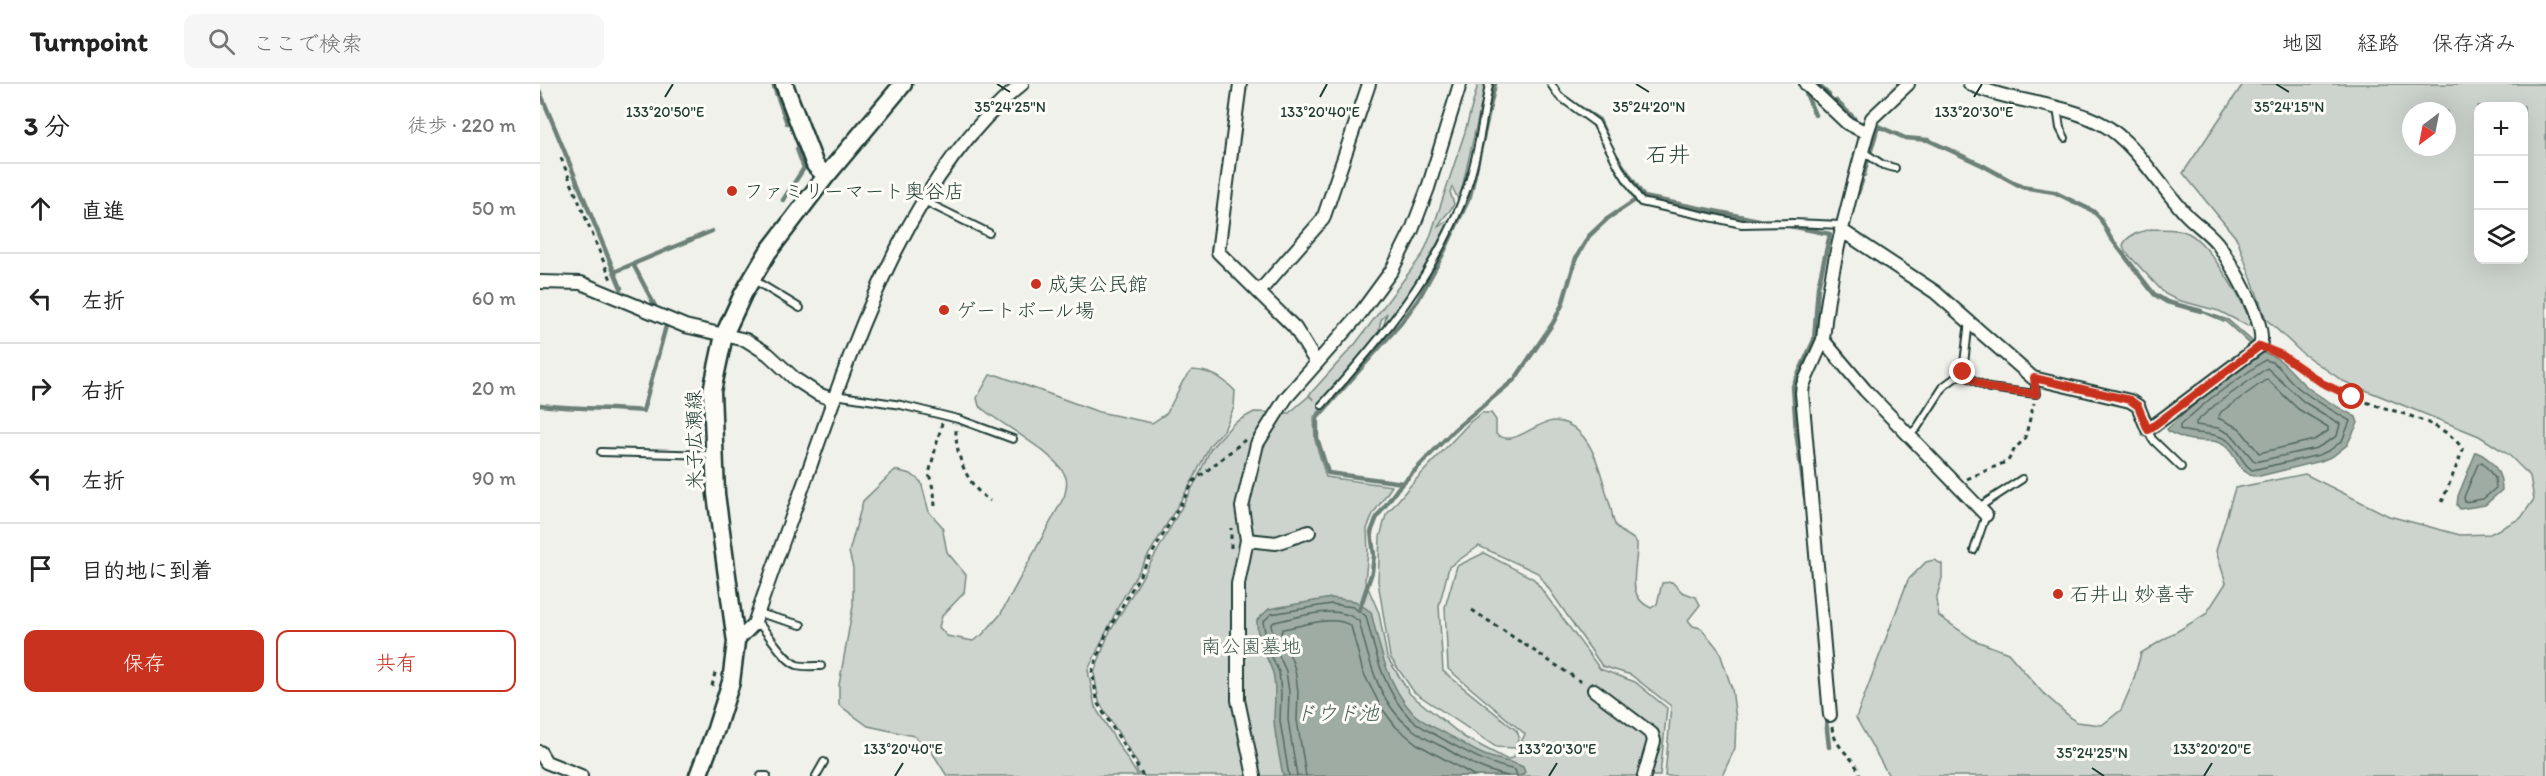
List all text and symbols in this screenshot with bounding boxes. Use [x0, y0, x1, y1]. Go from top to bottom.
search box [184, 14, 604, 68]
text: Turnpoint [30, 24, 148, 58]
icon: search [205, 25, 238, 58]
text: ここで検索 [253, 30, 363, 57]
text: 地図 [2282, 30, 2324, 55]
text: 経路 [2357, 30, 2399, 55]
text: 保存済み [2432, 30, 2516, 55]
text: 35°24'25"N [974, 98, 1046, 116]
text: 35°24'20"N [1613, 98, 1685, 116]
text: 35°24'15"N [2254, 98, 2324, 116]
north arrow [2402, 102, 2456, 156]
map controls [2474, 102, 2528, 264]
button: + [2474, 102, 2528, 156]
text: 133°20'50"E [626, 103, 704, 121]
text: 133°20'40"E [1280, 103, 1360, 121]
text: 133°20'30"E [1935, 103, 2013, 121]
text: 3 分 [24, 110, 70, 142]
text: 徒歩 · 220 m [408, 113, 516, 137]
district label: 石井 [1646, 141, 1690, 168]
button: − [2474, 156, 2528, 210]
place label: ファミリーマート奥谷店 [744, 179, 964, 203]
marker: ファミリーマート奥谷店 [725, 184, 739, 198]
icon: ahead [24, 192, 57, 225]
text: 50 m [472, 196, 516, 220]
text: 直進 [81, 197, 125, 224]
button: layers [2474, 210, 2528, 264]
place label: 成実公民館 [1048, 272, 1148, 296]
marker: 成実公民館 [1029, 277, 1043, 291]
icon: left [24, 282, 57, 315]
text: 60 m [472, 286, 516, 310]
text: 左折 [81, 287, 125, 314]
place label: ゲートボール場 [956, 298, 1095, 322]
marker: ゲートボール場 [937, 303, 951, 317]
route end [1949, 358, 1975, 384]
icon: right [24, 372, 57, 405]
text: 20 m [472, 376, 516, 400]
text: 右折 [81, 377, 125, 404]
route start [2338, 383, 2364, 409]
street label: 米子広瀬線 [681, 390, 707, 490]
icon: left [24, 462, 57, 495]
text: 90 m [472, 466, 516, 490]
text: 左折 [81, 467, 125, 494]
icon: arrive [24, 552, 57, 585]
text: 目的地に到着 [81, 557, 213, 584]
place label: 石井山 妙喜寺 [2070, 582, 2195, 606]
marker: 石井山 妙喜寺 [2051, 587, 2065, 601]
button: 保存 [24, 630, 264, 692]
button: 共有 [276, 630, 516, 692]
park label: 南公園墓地 [1201, 634, 1301, 658]
water label: ドウド池 [1295, 700, 1380, 725]
text: 133°20'40"E [863, 740, 943, 758]
text: 133°20'30"E [1518, 740, 1596, 758]
text: 133°20'20"E [2173, 740, 2251, 758]
text: 35°24'25"N [2056, 744, 2128, 762]

